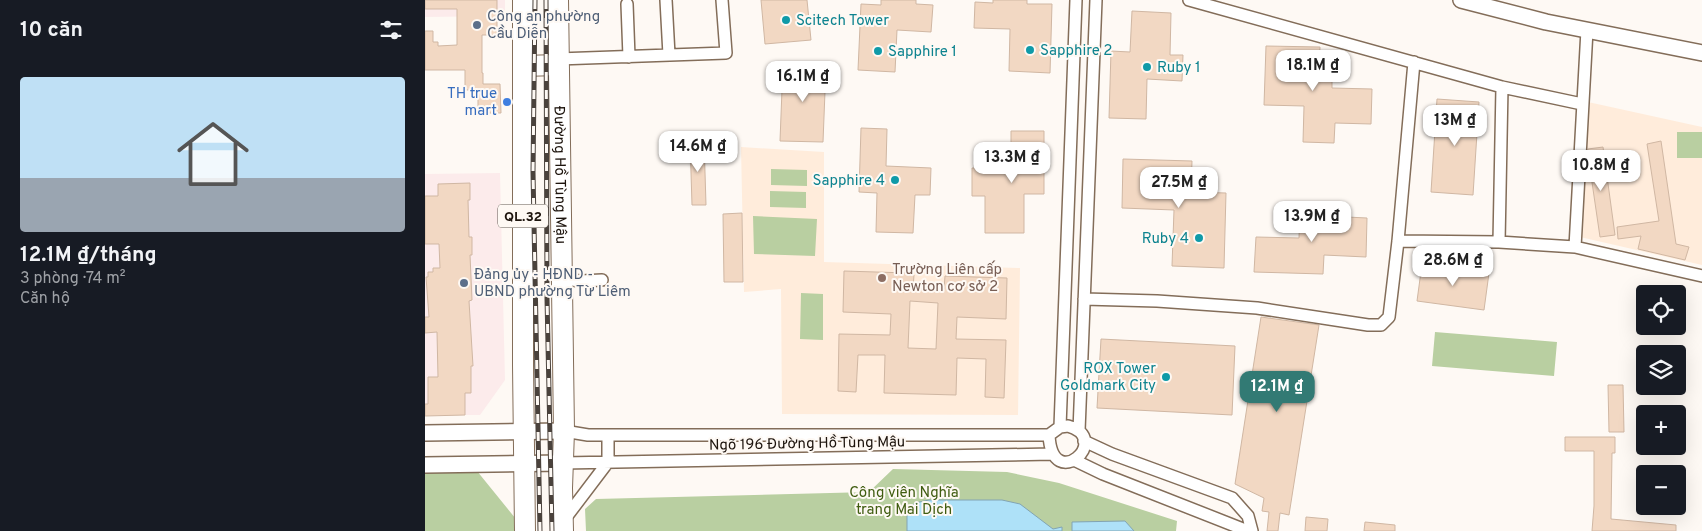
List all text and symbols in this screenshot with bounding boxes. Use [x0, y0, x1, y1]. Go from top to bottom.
place label: Công an phường Cầu Diễn [487, 8, 600, 44]
place label: Scitech Tower [796, 12, 889, 31]
marker: Scitech Tower [780, 14, 792, 26]
icon: filters [377, 16, 405, 44]
text: 10 căn [20, 17, 83, 44]
marker: Công an phường Cầu Diễn [471, 19, 483, 31]
place label: Sapphire 2 [1040, 42, 1112, 61]
place label: Sapphire 1 [888, 43, 957, 62]
marker: Sapphire 2 [1024, 44, 1036, 56]
marker: Sapphire 1 [872, 45, 884, 57]
pin: 18.1M ₫ [1267, 49, 1359, 92]
text: 18.1M ₫ [1287, 56, 1339, 76]
place label: Ruby 1 [1157, 59, 1201, 78]
pin: 16.1M ₫ [757, 61, 849, 103]
marker: Ruby 1 [1141, 61, 1153, 73]
text: 16.1M ₫ [777, 67, 829, 87]
place label: TH true mart [447, 85, 497, 121]
marker: TH true mart [501, 96, 513, 108]
pin: 13M ₫ [1420, 104, 1490, 147]
street label: Đường Hồ Tùng Mậu [548, 106, 569, 244]
icon: home [168, 109, 258, 199]
text: 13M ₫ [1434, 111, 1476, 131]
pin: 14.6M ₫ [652, 130, 744, 173]
text: 14.6M ₫ [670, 137, 726, 157]
pin: 13.3M ₫ [966, 142, 1058, 184]
text: 13.3M ₫ [984, 148, 1040, 168]
pin: 10.8M ₫ [1555, 150, 1647, 192]
text: 10.8M ₫ [1573, 156, 1630, 176]
pin: 27.5M ₫ [1133, 166, 1225, 209]
place label: Sapphire 4 [812, 172, 885, 191]
text: 27.5M ₫ [1151, 173, 1207, 193]
marker: Sapphire 4 [889, 174, 901, 186]
pin: 13.9M ₫ [1266, 200, 1358, 243]
road number: QL.32 [498, 205, 548, 228]
text: 13.9M ₫ [1284, 207, 1340, 227]
place label: Ruby 4 [1142, 230, 1189, 249]
marker: Ruby 4 [1193, 232, 1205, 244]
text: 12.1M ₫/tháng [20, 242, 157, 269]
pin: 28.6M ₫ [1407, 244, 1499, 287]
text: 28.6M ₫ [1423, 251, 1483, 271]
place label: Trường Liên cấp Newton cơ sở 2 [892, 260, 1002, 297]
place label: Đảng ủy - HĐND - UBND phường Từ Liêm [474, 266, 631, 302]
text: 3 phòng · 74 m² [20, 269, 126, 289]
marker: Trường Liên cấp Newton cơ sở 2 [876, 272, 888, 284]
marker: Đảng ủy - HĐND - UBND phường Từ Liêm [458, 277, 470, 289]
map controls [1636, 285, 1686, 515]
button: locate [1636, 285, 1686, 335]
text: Căn hộ [20, 289, 70, 309]
button: layers [1636, 345, 1686, 395]
place label: ROX Tower Goldmark City [1060, 360, 1156, 396]
pin: 12.1M ₫ [1231, 370, 1323, 413]
marker: ROX Tower Goldmark City [1160, 371, 1172, 383]
text: 12.1M ₫ [1251, 377, 1303, 397]
button: + [1636, 405, 1686, 455]
street label: Ngõ 196 Đường Hồ Tùng Mậu [709, 432, 905, 456]
button: − [1636, 465, 1686, 515]
park label: Công viên Nghĩa trang Mai Dịch [849, 484, 959, 520]

